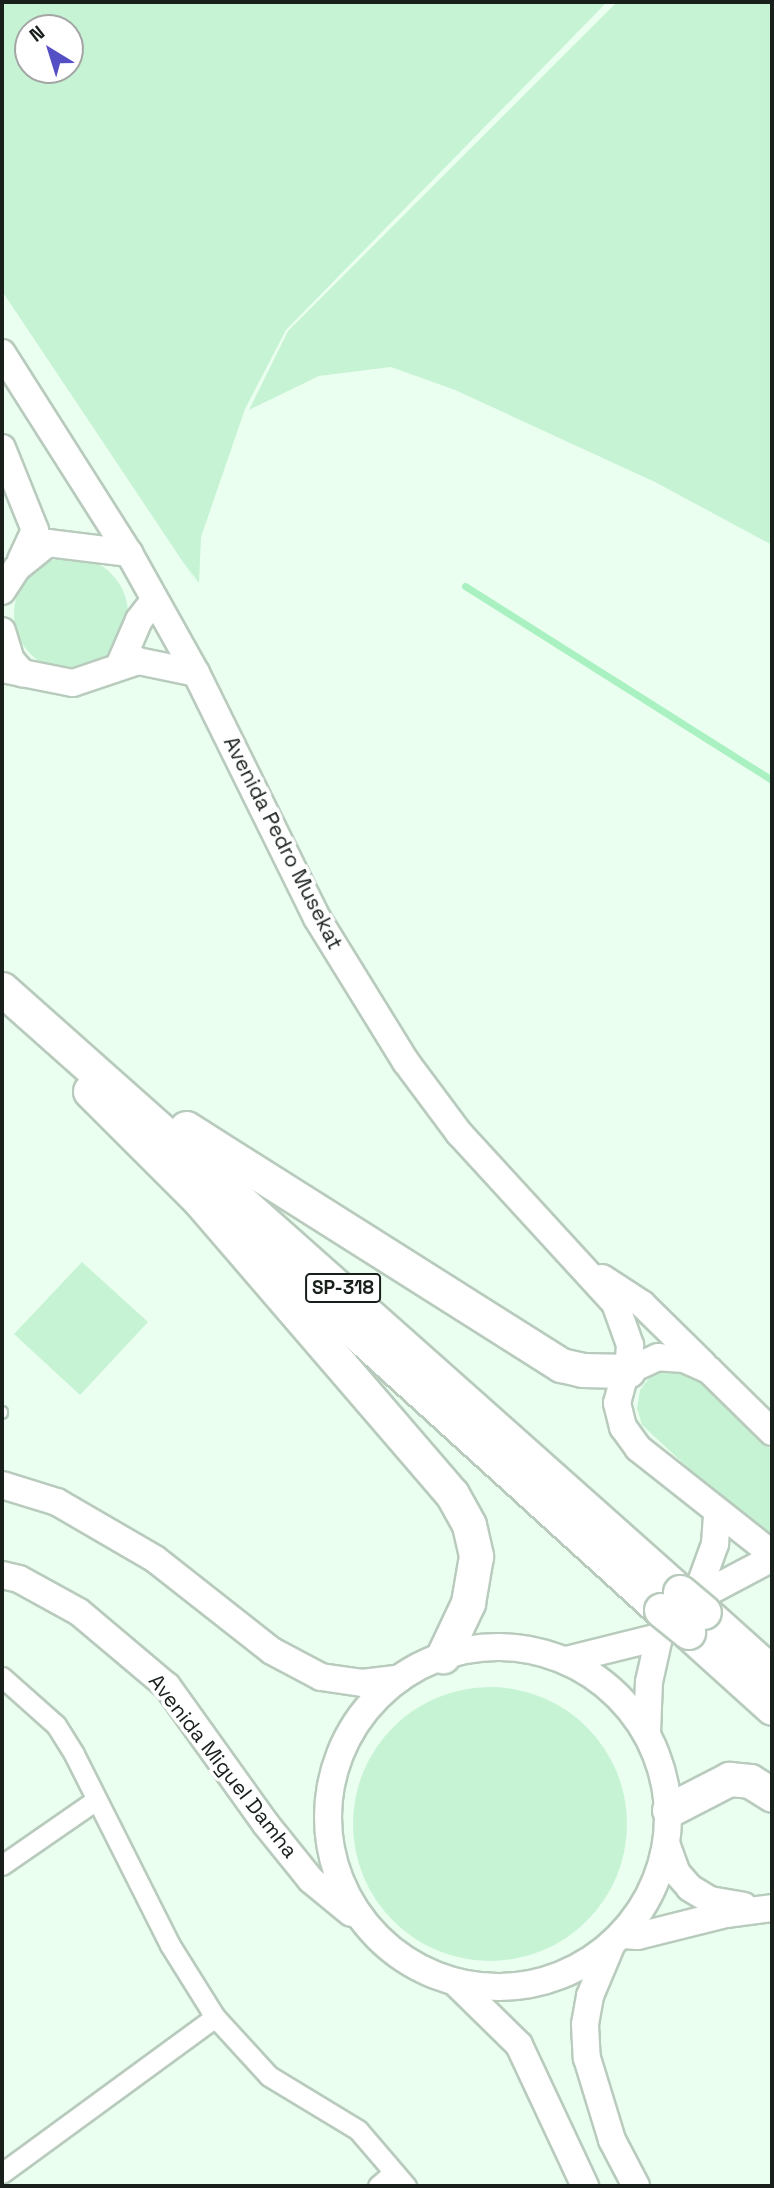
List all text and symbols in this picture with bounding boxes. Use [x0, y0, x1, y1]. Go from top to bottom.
north arrow [14, 14, 84, 84]
text: N [24, 20, 50, 47]
street label: Avenida Pedro Musekat [218, 732, 348, 954]
road number: SP-318 [304, 1272, 382, 1304]
street label: Avenida Miguel Damha [143, 1669, 303, 1863]

